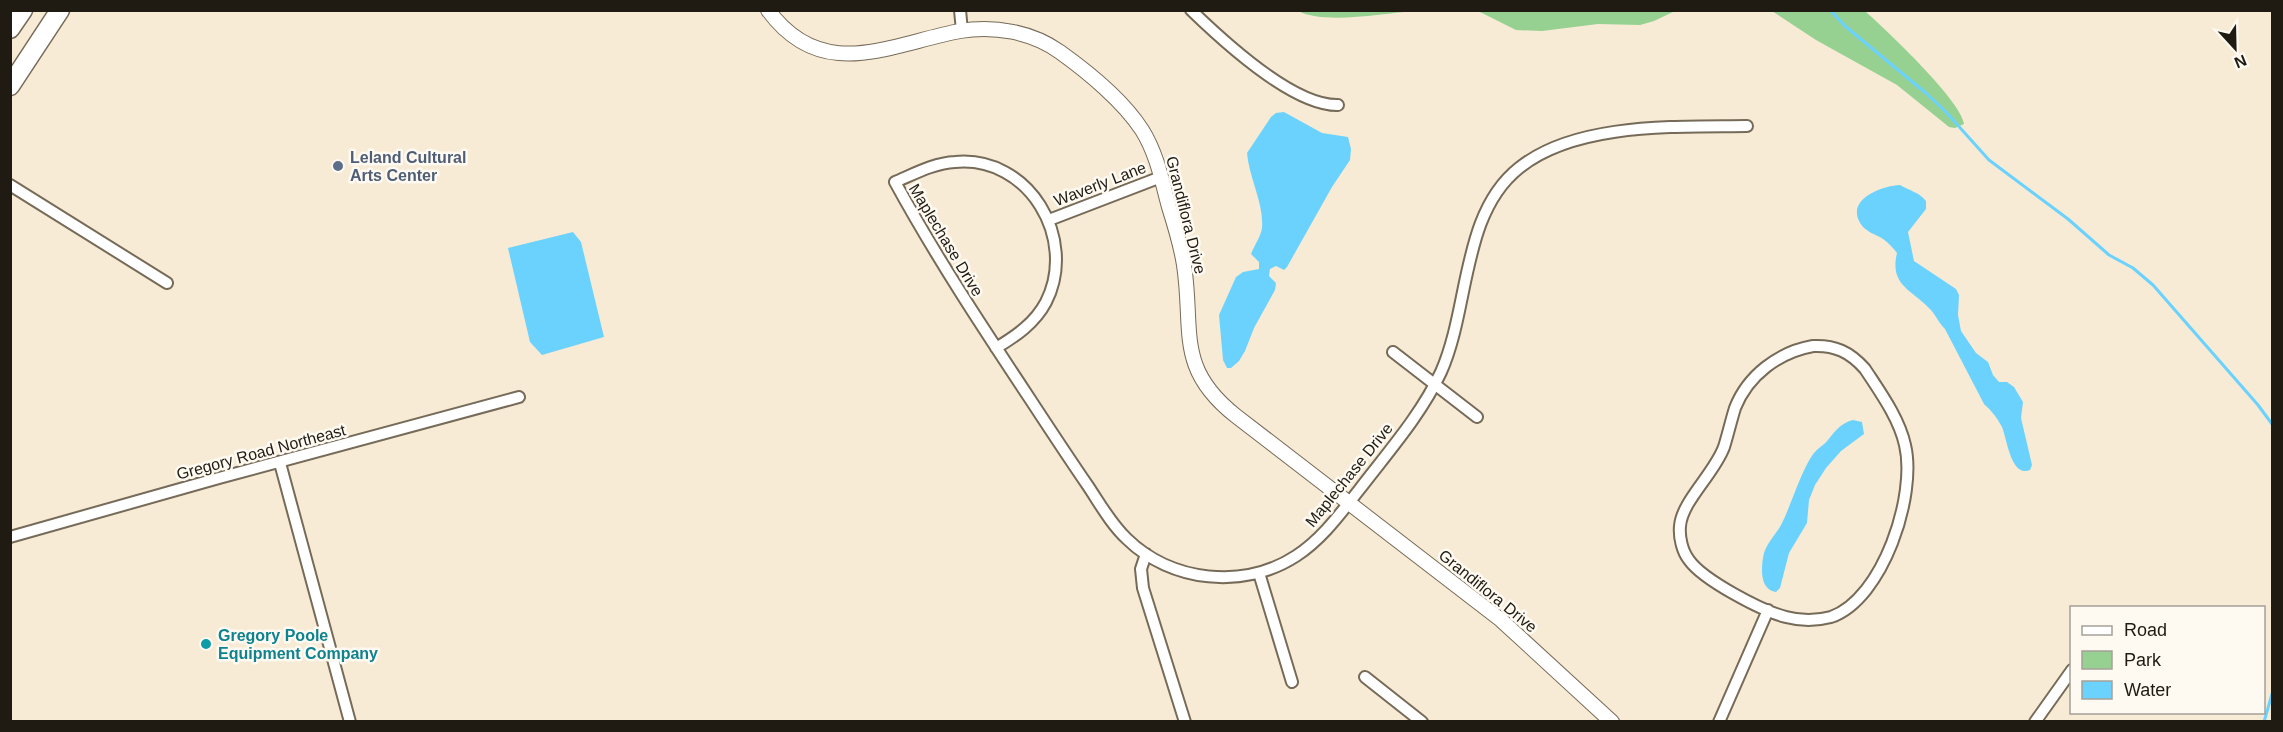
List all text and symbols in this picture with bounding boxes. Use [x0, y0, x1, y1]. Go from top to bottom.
north arrow [2205, 18, 2265, 78]
text: N [2232, 51, 2249, 71]
place label: Leland Cultural Arts Center [350, 149, 466, 184]
street label: Grandiflora Drive [1163, 154, 1209, 276]
marker: Leland Cultural Arts Center [331, 159, 345, 173]
street label: Waverly Lane [1052, 159, 1149, 209]
street label: Maplechase Drive [906, 181, 986, 299]
street label: Maplechase Drive [1302, 420, 1396, 530]
street label: Gregory Road Northeast [175, 421, 348, 483]
street label: Grandiflora Drive [1436, 546, 1540, 636]
legend [2070, 606, 2265, 714]
text: Road [2124, 620, 2167, 640]
place label: Gregory Poole Equipment Company [218, 627, 378, 662]
marker: Gregory Poole Equipment Company [199, 637, 213, 651]
text: Park [2124, 650, 2162, 670]
text: Water [2124, 680, 2171, 700]

